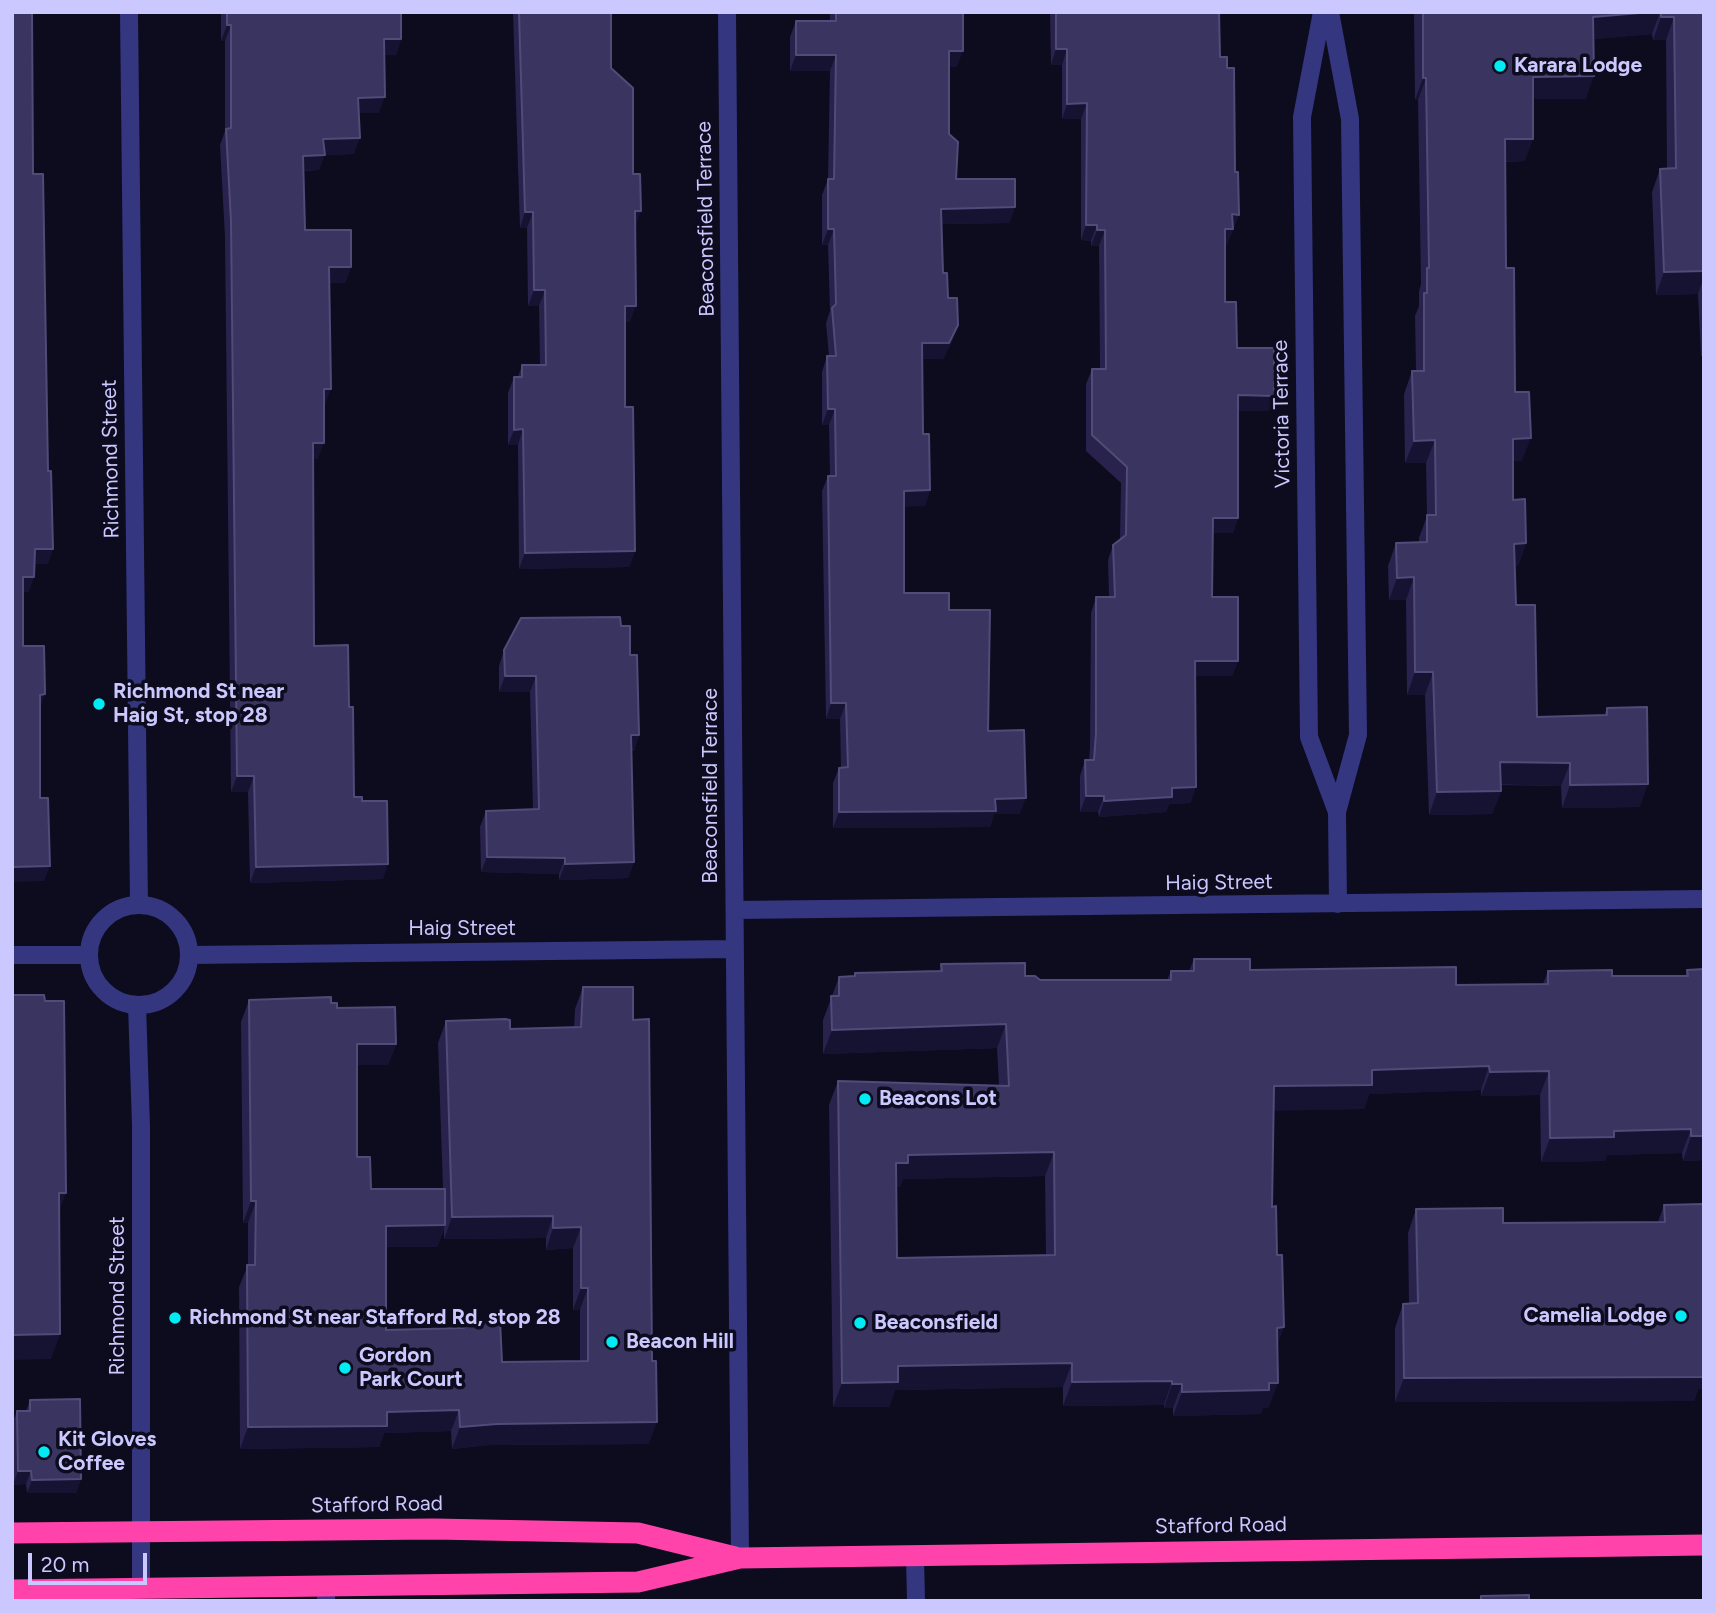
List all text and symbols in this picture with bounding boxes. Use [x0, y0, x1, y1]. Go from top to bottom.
place label: Karara Lodge [1514, 53, 1642, 79]
marker: Karara Lodge [1492, 58, 1508, 74]
street label: Beaconsfield Terrace [692, 121, 720, 317]
street label: Victoria Terrace [1268, 340, 1296, 488]
street label: Richmond Street [97, 379, 125, 539]
place label: Richmond St near Haig St, stop 28 [113, 679, 284, 729]
street label: Beaconsfield Terrace [698, 688, 724, 884]
marker: Richmond St near Haig St, stop 28 [91, 696, 107, 712]
street label: Haig Street [1165, 869, 1273, 897]
street label: Haig Street [408, 916, 516, 942]
place label: Beacons Lot [879, 1086, 997, 1112]
marker: Beacons Lot [857, 1091, 873, 1107]
street label: Richmond Street [105, 1216, 131, 1376]
place label: Camelia Lodge [1524, 1303, 1667, 1329]
place label: Richmond St near Stafford Rd, stop 28 [189, 1305, 561, 1331]
marker: Camelia Lodge [1673, 1308, 1689, 1324]
marker: Richmond St near Stafford Rd, stop 28 [167, 1310, 183, 1326]
place label: Beaconsfield [874, 1310, 998, 1336]
marker: Beaconsfield [852, 1315, 868, 1331]
place label: Beacon Hill [626, 1329, 734, 1355]
marker: Beacon Hill [604, 1334, 620, 1350]
place label: Gordon Park Court [359, 1343, 463, 1393]
marker: Gordon Park Court [337, 1360, 353, 1376]
place label: Kit Gloves Coffee [58, 1427, 156, 1477]
marker: Kit Gloves Coffee [36, 1444, 52, 1460]
street label: Stafford Road [311, 1491, 443, 1519]
street label: Stafford Road [1155, 1512, 1287, 1540]
scale bar [32, 1540, 150, 1584]
text: 20 m [41, 1552, 89, 1577]

